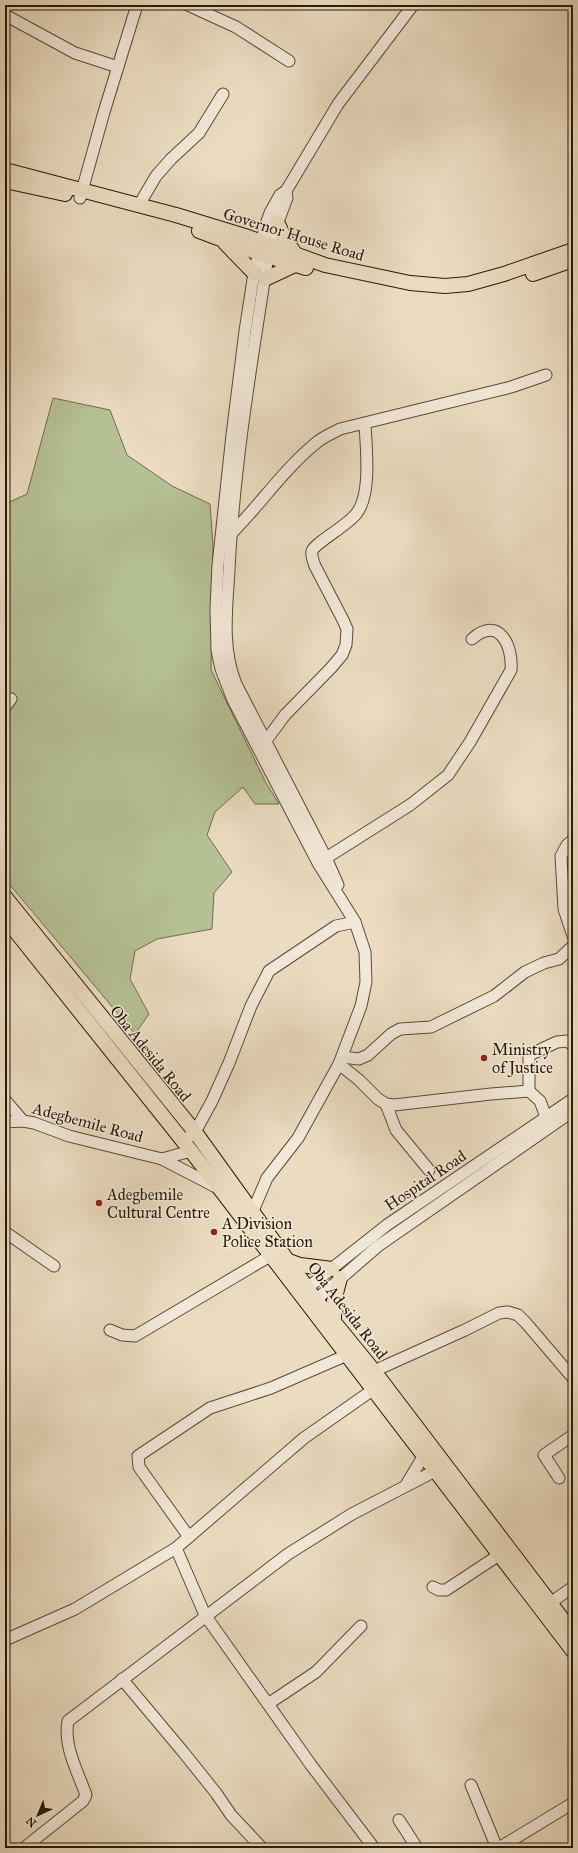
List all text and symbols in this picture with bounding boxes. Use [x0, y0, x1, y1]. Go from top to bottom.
street label: Governor House Road [221, 204, 367, 265]
street label: Oba Adesida Road [106, 1001, 195, 1105]
place label: Ministry of Justice [492, 1040, 553, 1078]
marker: Ministry of Justice [479, 1053, 489, 1063]
street label: Adegbemile Road [29, 1098, 145, 1147]
street label: Hospital Road [381, 1146, 470, 1215]
place label: Adegbemile Cultural Centre [106, 1185, 210, 1222]
marker: Adegbemile Cultural Centre [94, 1198, 104, 1208]
place label: A Division Police Station [221, 1214, 313, 1251]
marker: A Division Police Station [209, 1227, 219, 1237]
street label: Oba Adesida Road [304, 1258, 391, 1363]
north arrow [18, 1795, 58, 1835]
text: N [23, 1813, 39, 1830]

